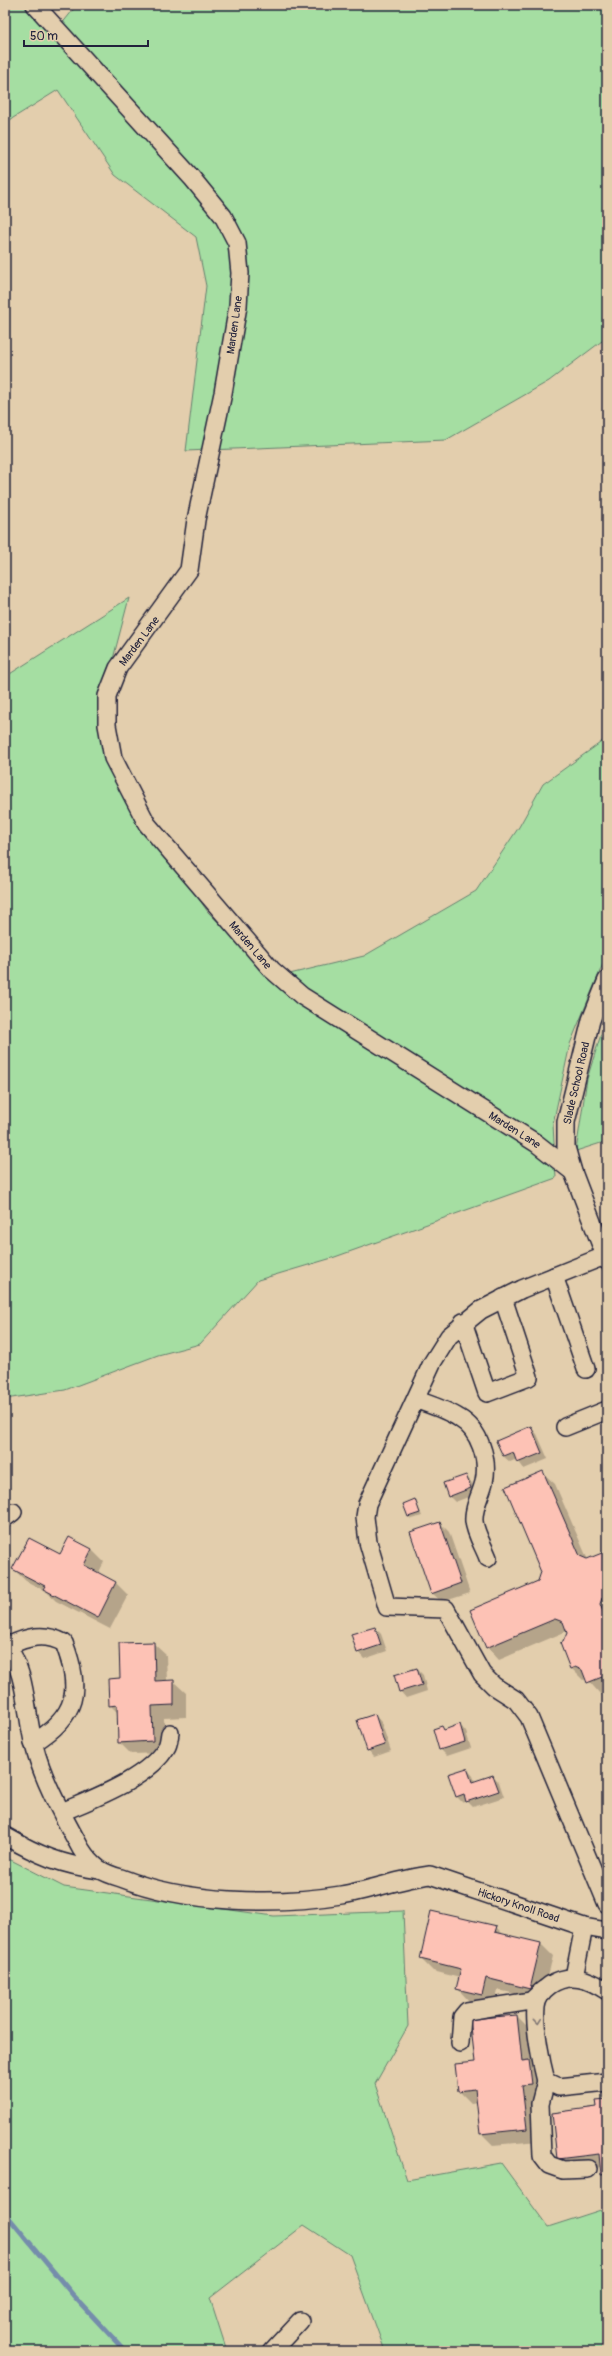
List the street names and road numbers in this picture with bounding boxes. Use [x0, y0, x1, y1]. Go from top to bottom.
street label: Marden Lane [224, 295, 245, 355]
street label: Marden Lane [117, 613, 163, 669]
street label: Marden Lane [226, 919, 275, 972]
street label: Slade School Road [561, 1041, 592, 1126]
street label: Marden Lane [486, 1109, 544, 1152]
street label: Hickory Knoll Road [476, 1886, 561, 1925]

